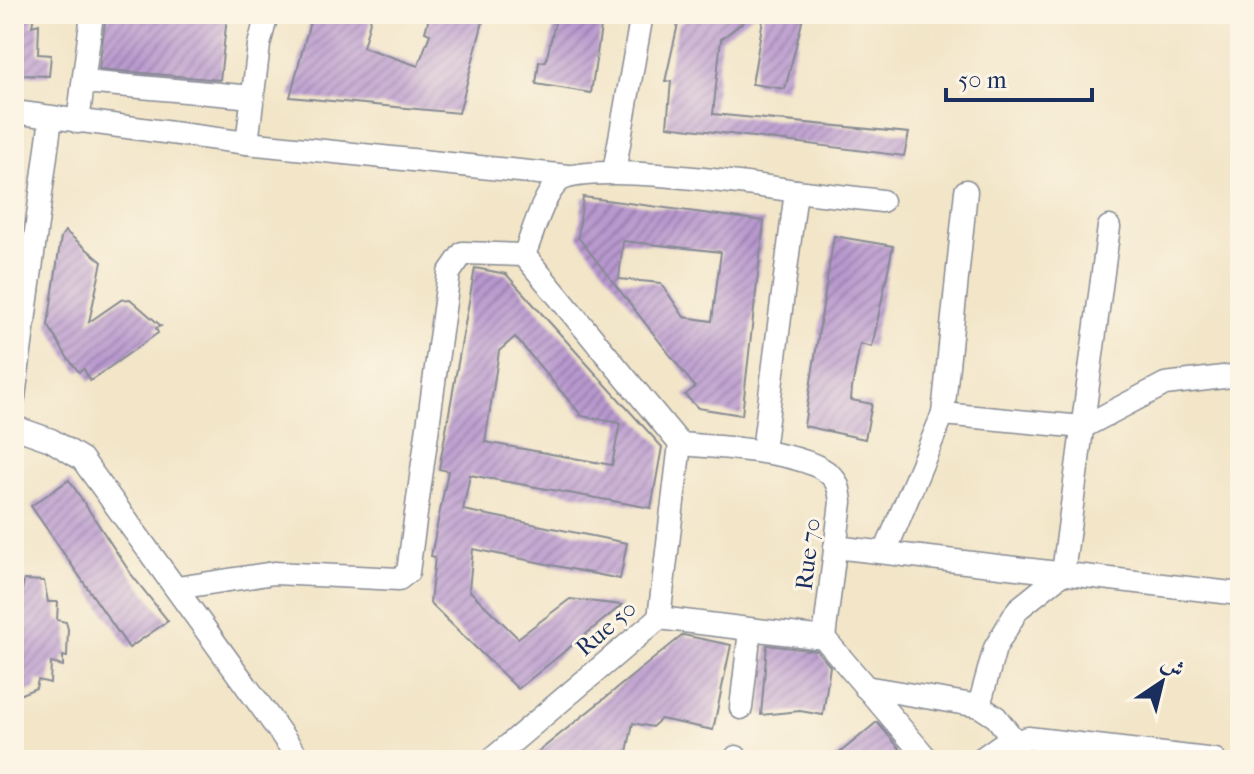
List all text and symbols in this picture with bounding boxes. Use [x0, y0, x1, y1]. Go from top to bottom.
scale bar [946, 52, 1092, 102]
text: 50 m [958, 66, 1007, 94]
street label: Rue 70 [790, 516, 826, 592]
street label: Rue 50 [570, 594, 642, 662]
north arrow [1122, 642, 1202, 722]
text: ش [1157, 650, 1189, 683]

